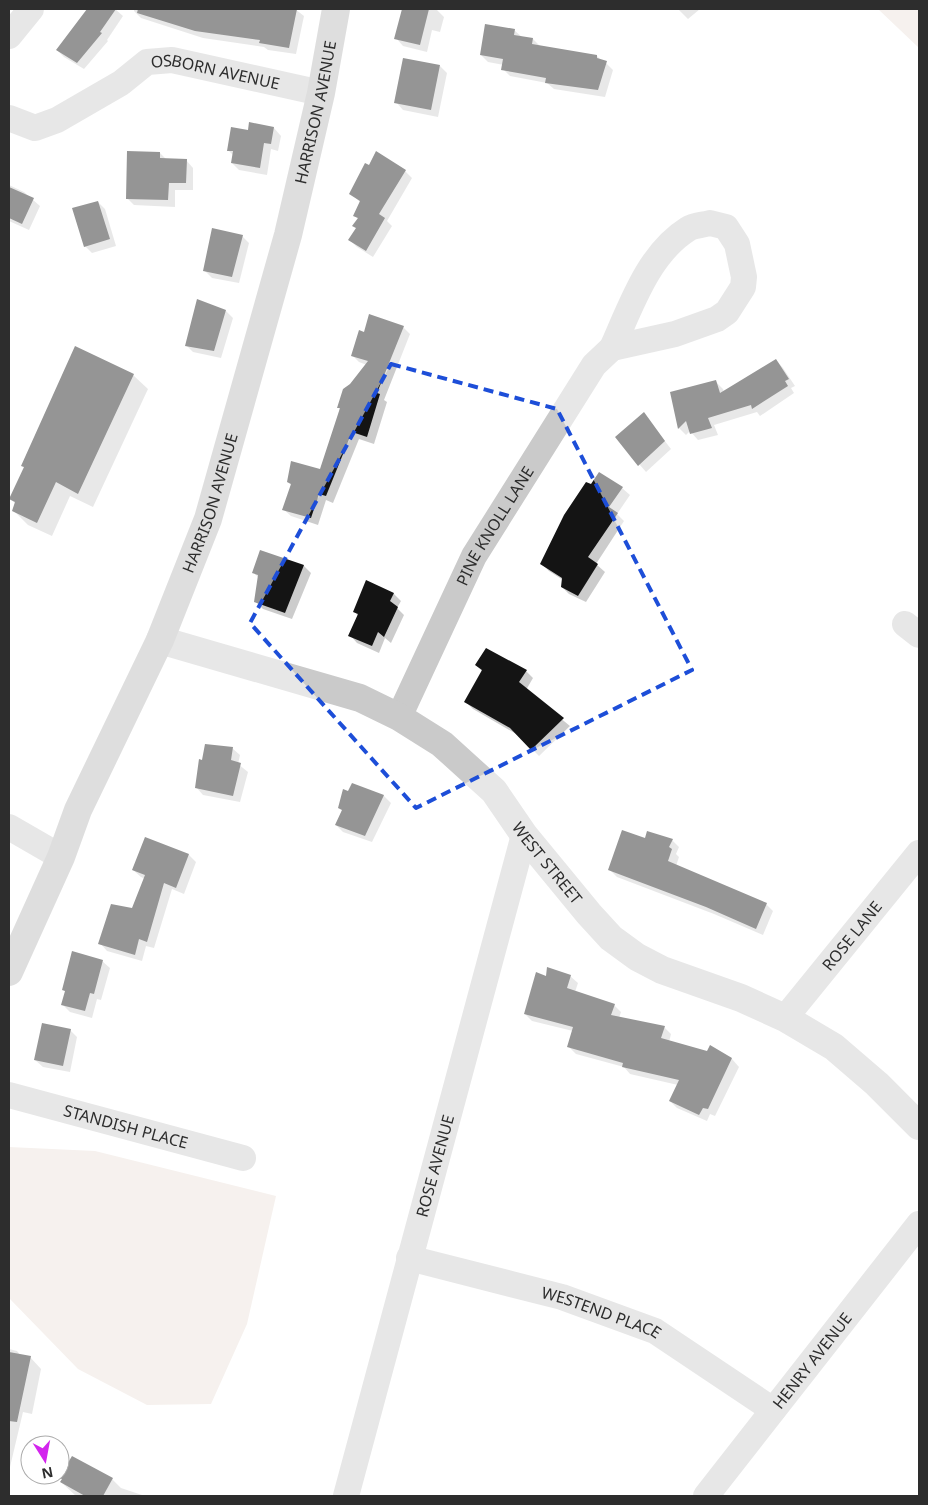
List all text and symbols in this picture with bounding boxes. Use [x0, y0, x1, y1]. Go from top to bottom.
street label: HARRISON AVENUE [289, 39, 341, 186]
street label: OSBORN AVENUE [150, 49, 282, 95]
street label: HARRISON AVENUE [177, 430, 243, 576]
street label: PINE KNOLL LANE [451, 462, 539, 589]
street label: WEST STREET [507, 817, 587, 909]
street label: ROSE LANE [817, 896, 887, 975]
street label: STANDISH PLACE [61, 1099, 190, 1154]
street label: ROSE AVENUE [411, 1112, 459, 1219]
street label: WESTEND PLACE [539, 1281, 666, 1343]
street label: HENRY AVENUE [767, 1308, 857, 1413]
north arrow [20, 1435, 70, 1485]
text: N [40, 1463, 55, 1484]

